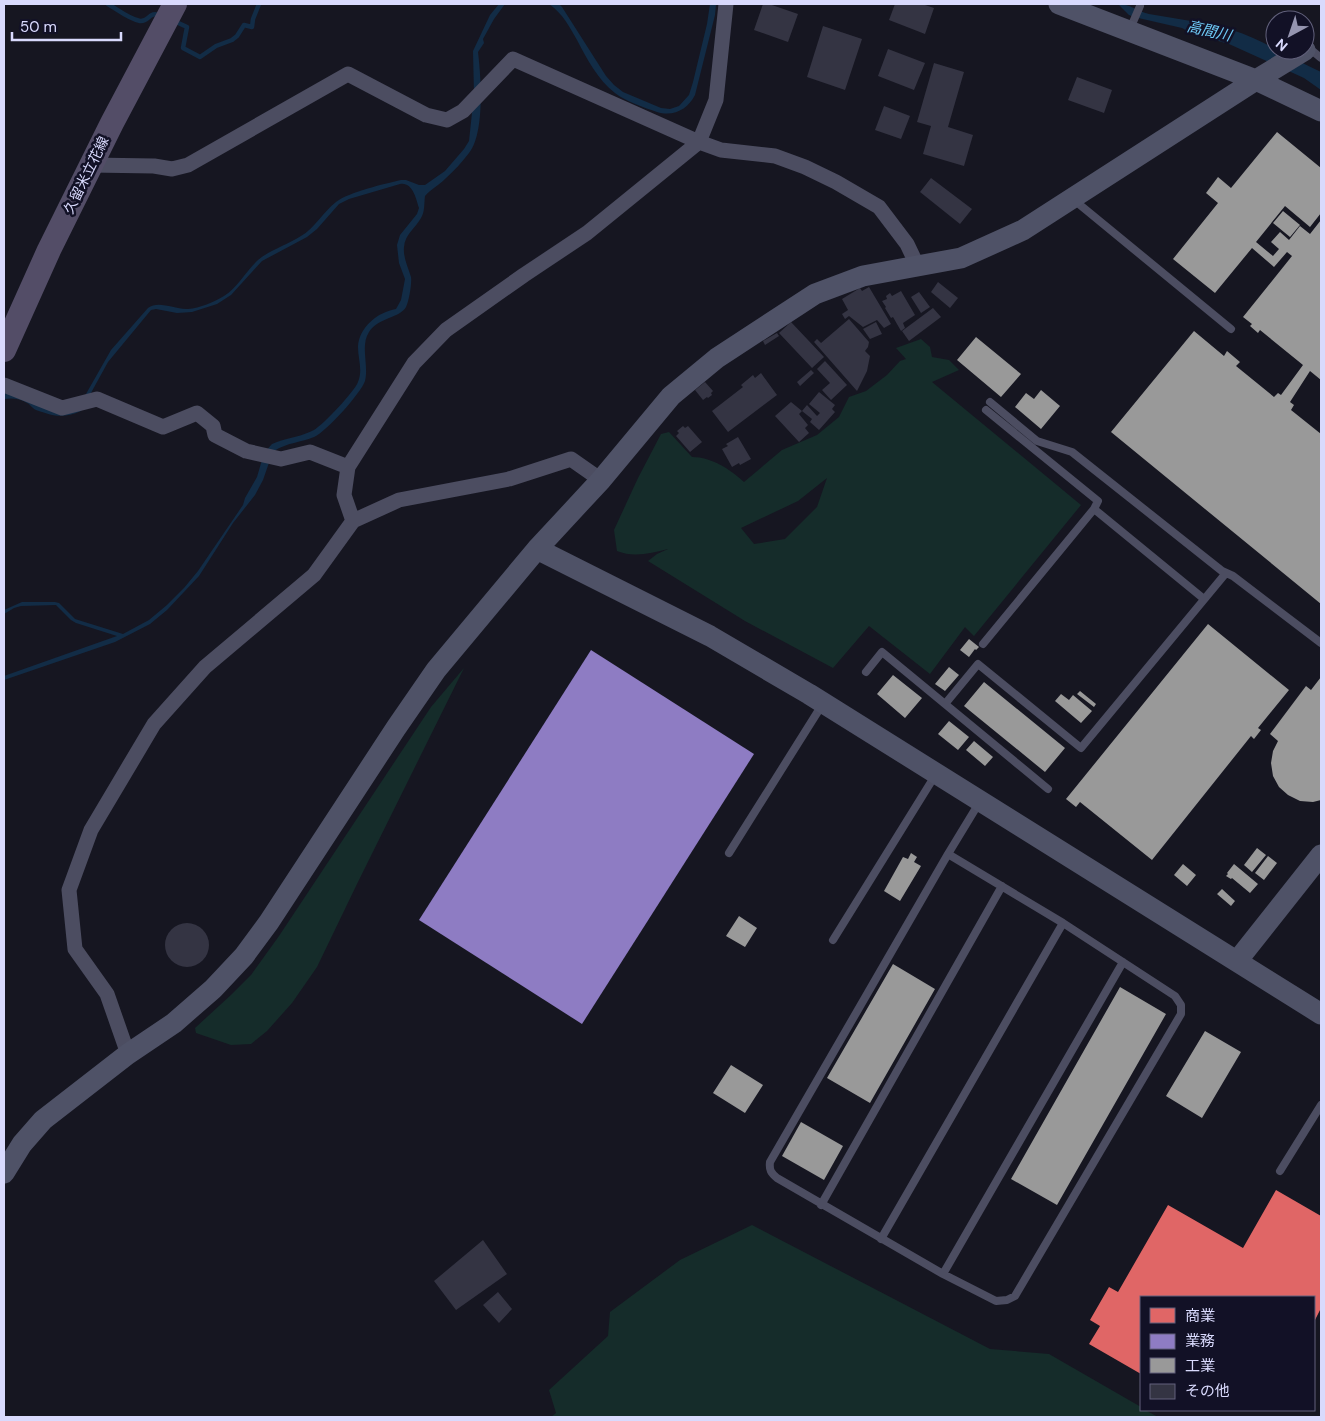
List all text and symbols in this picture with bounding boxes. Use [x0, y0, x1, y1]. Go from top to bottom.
scale bar [12, 10, 121, 42]
north arrow [1265, 10, 1315, 60]
water label: 高間川 [1185, 16, 1235, 46]
text: 50 m [20, 17, 57, 37]
text: N [1272, 35, 1291, 55]
street label: 久留米立花線 [59, 133, 113, 217]
legend [1140, 1296, 1315, 1411]
text: 商業 [1185, 1306, 1215, 1326]
text: 業務 [1185, 1331, 1215, 1351]
text: 工業 [1185, 1356, 1215, 1376]
text: その他 [1185, 1381, 1230, 1401]

